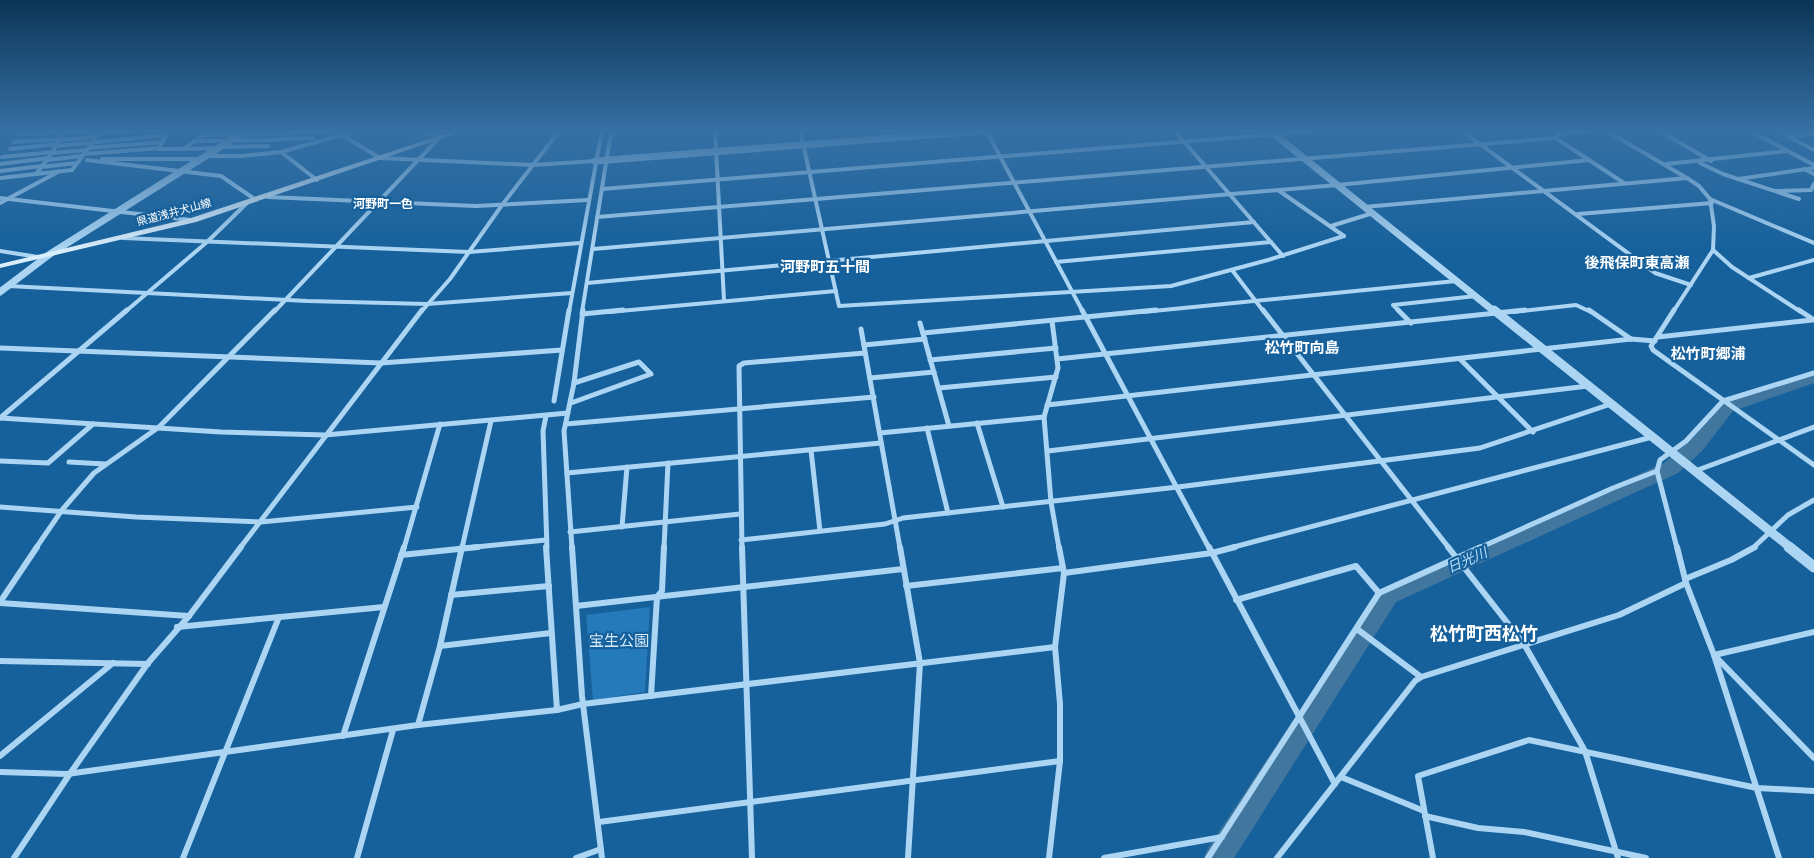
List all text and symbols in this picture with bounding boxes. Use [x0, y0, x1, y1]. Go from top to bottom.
street label: 県道浅井犬山線 [135, 196, 213, 229]
district label: 河野町一色 [353, 197, 413, 211]
district label: 後飛保町東高瀬 [1584, 254, 1690, 272]
district label: 河野町五十間 [780, 258, 870, 276]
district label: 松竹町向島 [1264, 339, 1340, 357]
district label: 松竹町郷浦 [1670, 345, 1746, 363]
water label: 日光川 [1445, 543, 1492, 577]
district label: 松竹町西松竹 [1430, 623, 1538, 645]
park label: 宝生公園 [589, 632, 649, 650]

